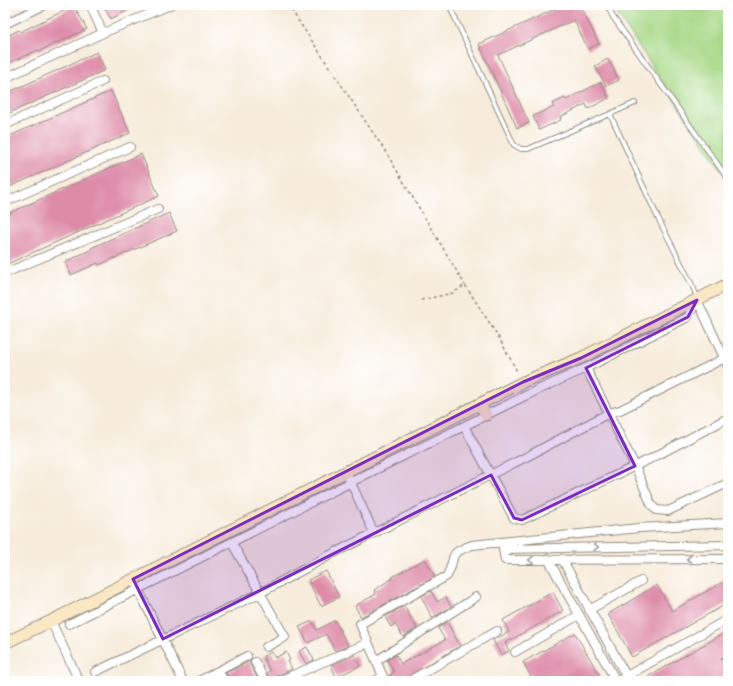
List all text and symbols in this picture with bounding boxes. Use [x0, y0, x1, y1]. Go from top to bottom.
one-way arrow [593, 543, 599, 551]
one-way arrow [686, 555, 692, 563]
one-way arrow [528, 556, 534, 564]

